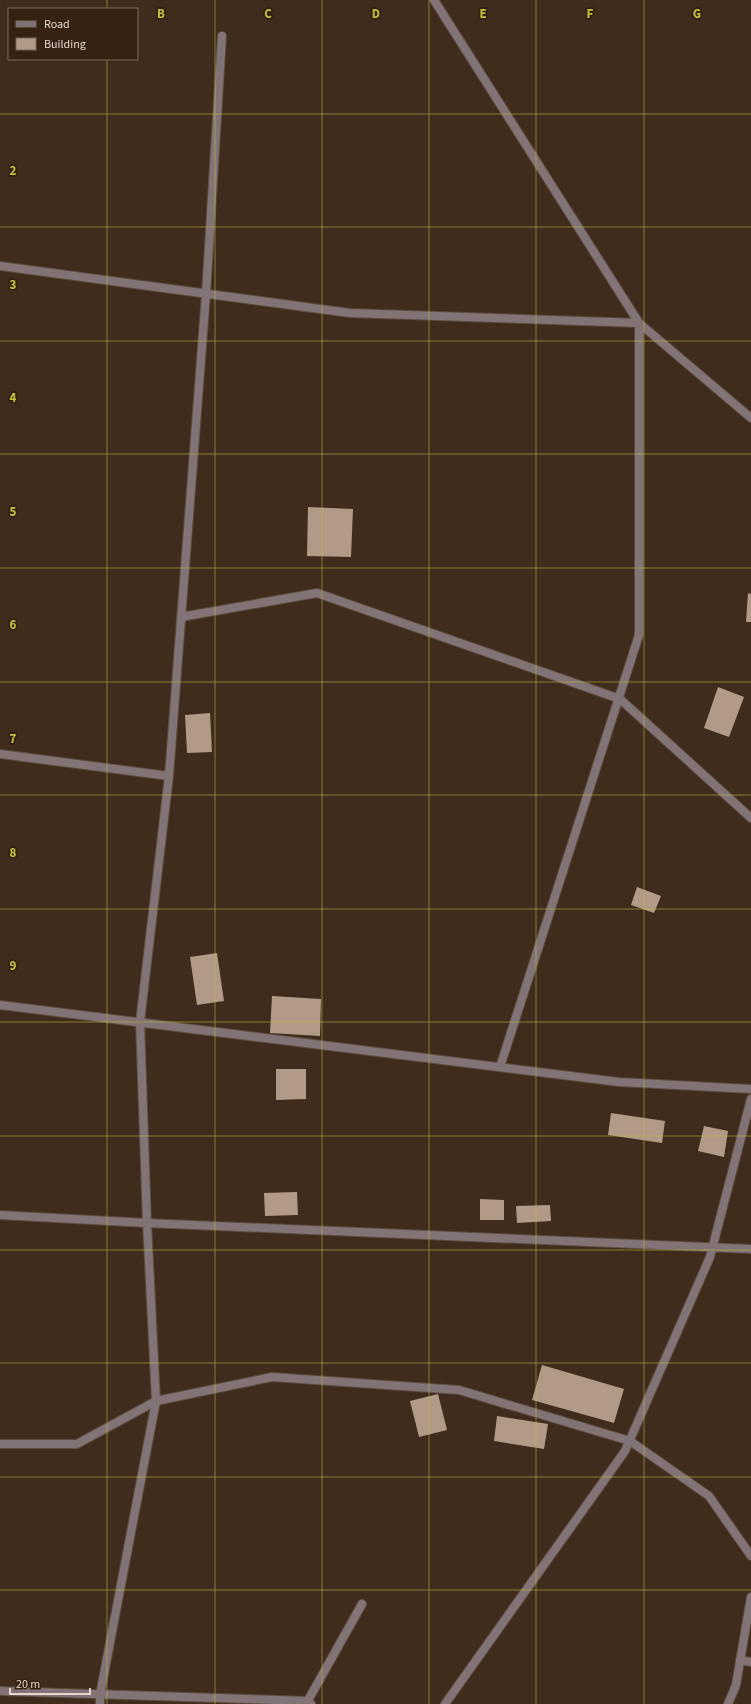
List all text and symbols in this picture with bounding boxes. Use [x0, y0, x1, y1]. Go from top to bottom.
text: B [157, 5, 165, 23]
text: C [264, 5, 272, 23]
text: D [372, 5, 380, 23]
text: E [479, 5, 487, 23]
text: F [587, 5, 594, 23]
text: G [693, 5, 701, 23]
legend [8, 8, 138, 60]
text: Road [44, 16, 70, 33]
text: Building [44, 36, 86, 53]
text: 2 [10, 162, 17, 180]
text: 3 [10, 276, 17, 294]
text: 4 [10, 389, 17, 407]
text: 5 [10, 503, 17, 521]
text: 6 [10, 616, 17, 634]
text: 7 [10, 730, 17, 748]
text: 8 [10, 844, 17, 862]
text: 9 [10, 957, 17, 975]
scale bar [10, 1670, 90, 1696]
text: 20 m [16, 1676, 40, 1693]

